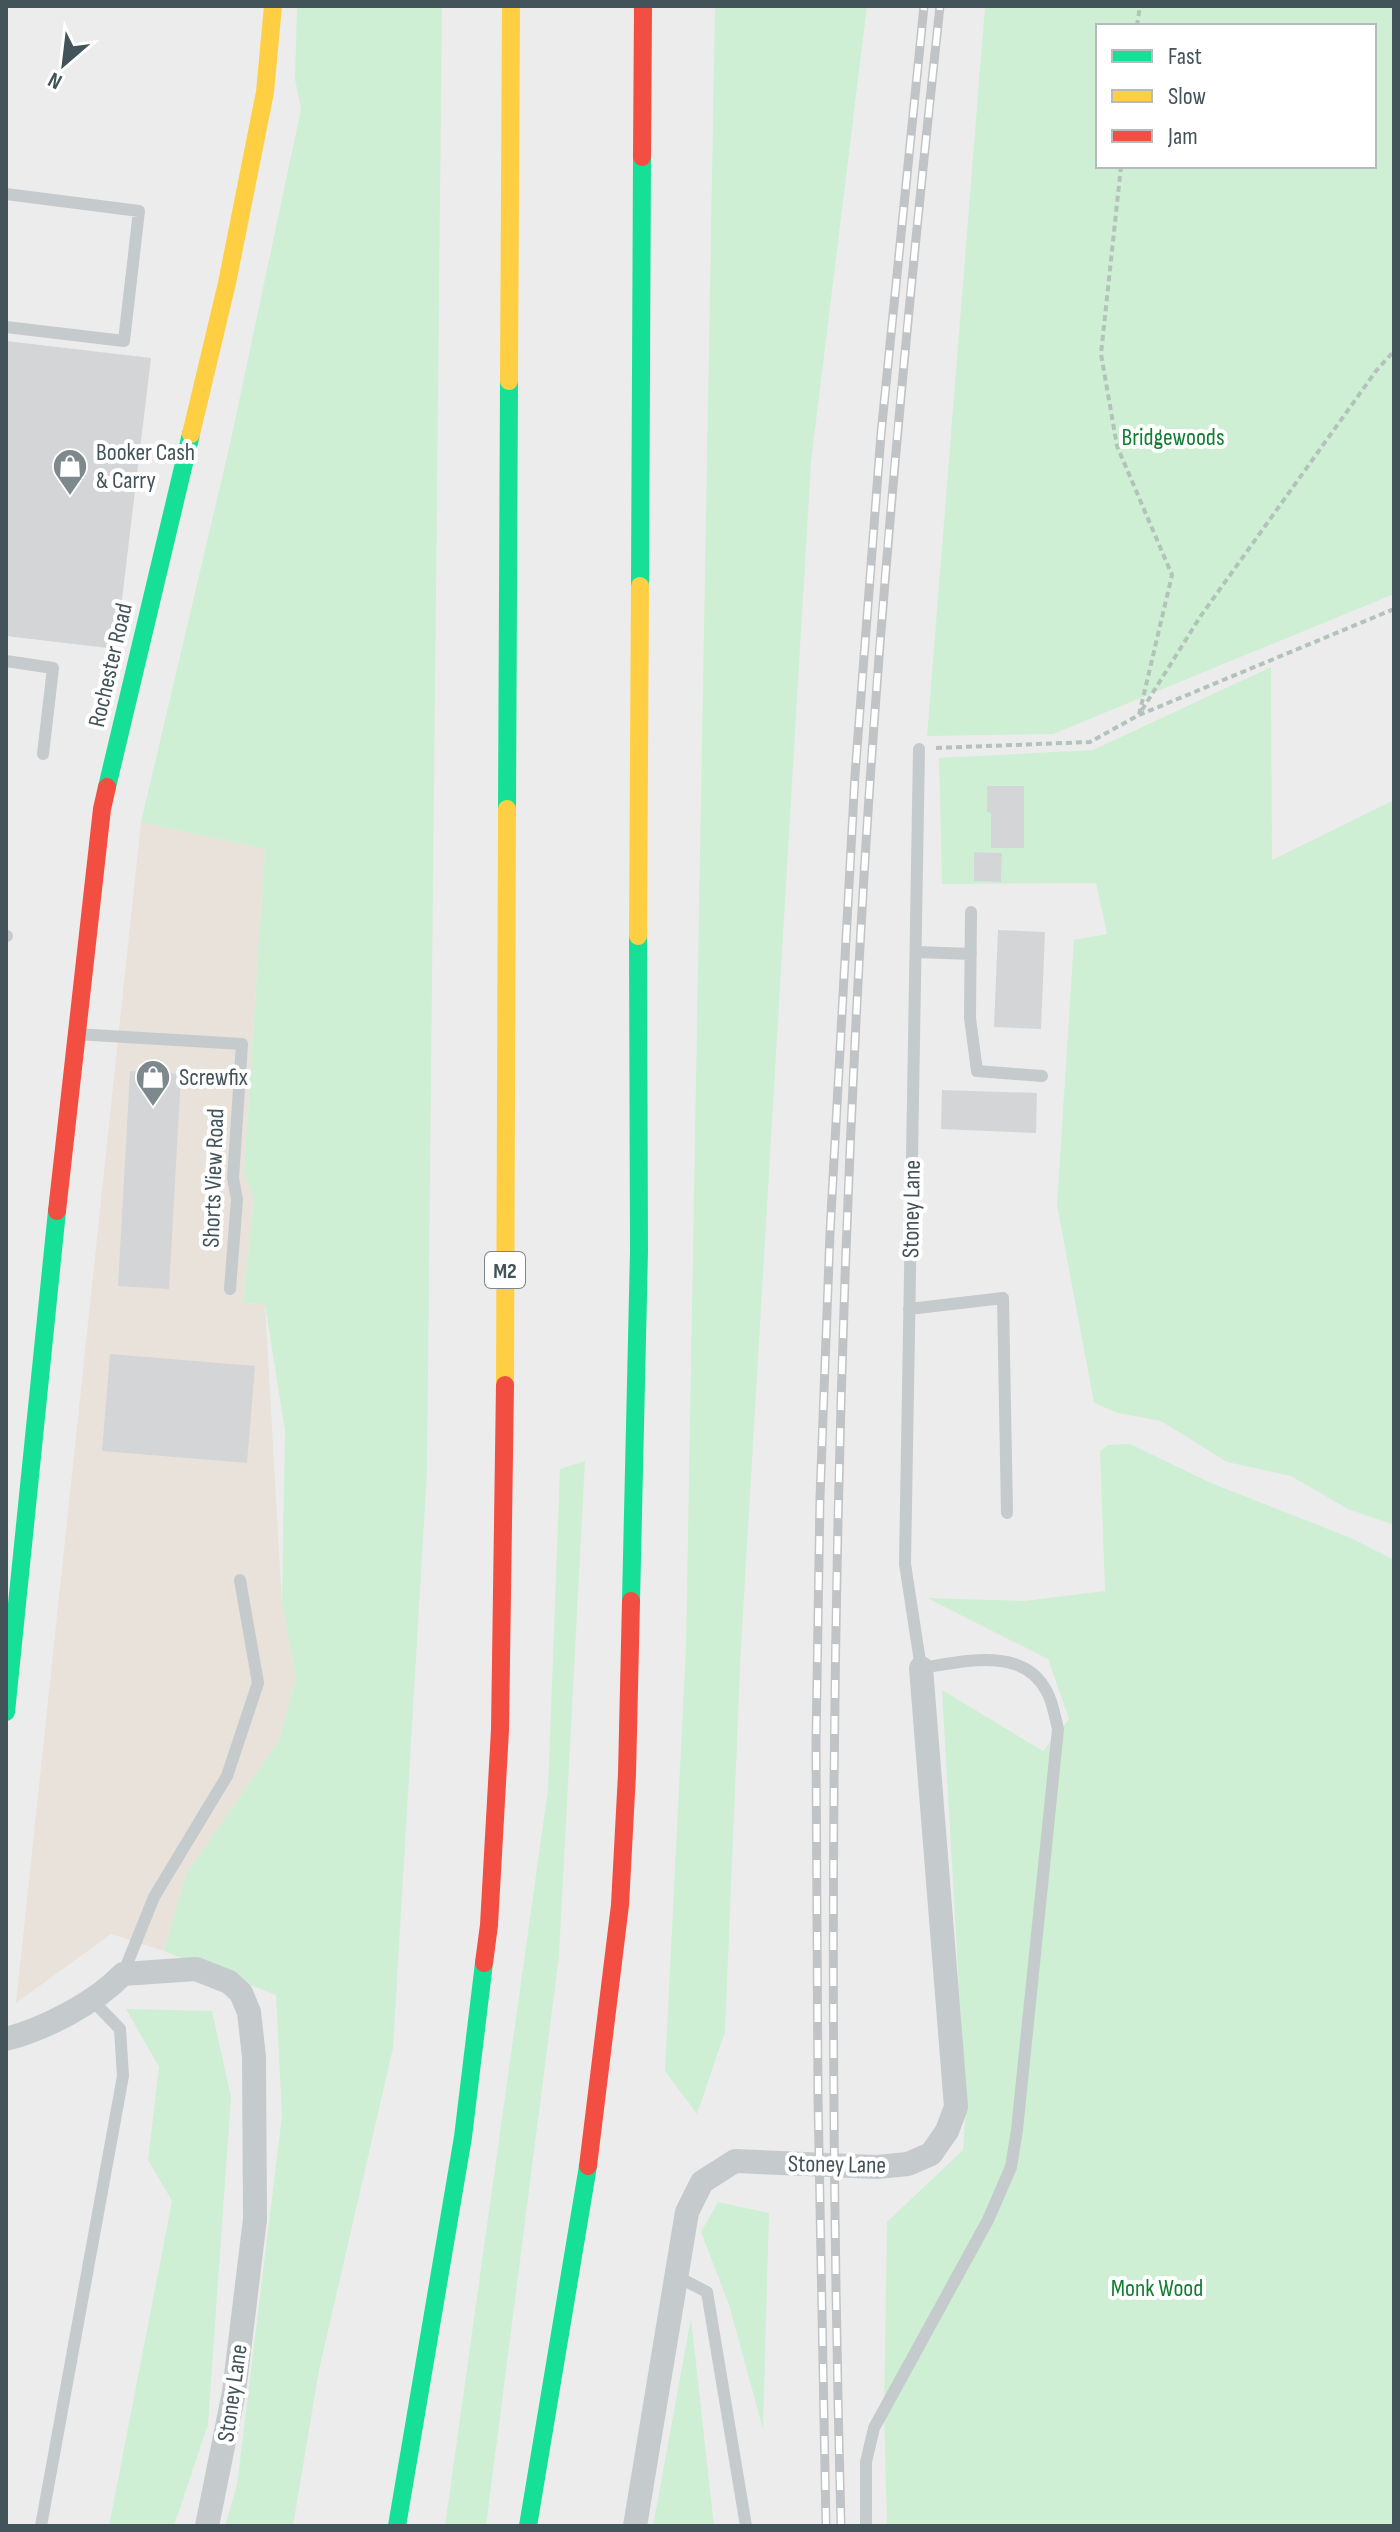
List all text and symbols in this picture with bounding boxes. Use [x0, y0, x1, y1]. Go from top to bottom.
north arrow [24, 24, 104, 104]
legend [1096, 24, 1376, 168]
text: Fast [1168, 42, 1202, 71]
text: N [44, 66, 67, 95]
text: Slow [1168, 82, 1206, 111]
text: Jam [1167, 122, 1198, 151]
park label: Bridgewoods [1121, 423, 1225, 452]
place label: Booker Cash & Carry [96, 438, 195, 495]
shop icon: Booker Cash & Carry [51, 447, 89, 497]
street label: Rochester Road [82, 600, 139, 730]
shop icon: Screwfix [134, 1058, 172, 1108]
place label: Screwfix [179, 1063, 248, 1092]
street label: Shorts View Road [197, 1108, 230, 1248]
street label: Stoney Lane [896, 1160, 927, 1258]
road number: M2 [485, 1252, 525, 1288]
street label: Stoney Lane [788, 2149, 886, 2180]
park label: Monk Wood [1111, 2274, 1203, 2303]
street label: Stoney Lane [211, 2342, 254, 2444]

